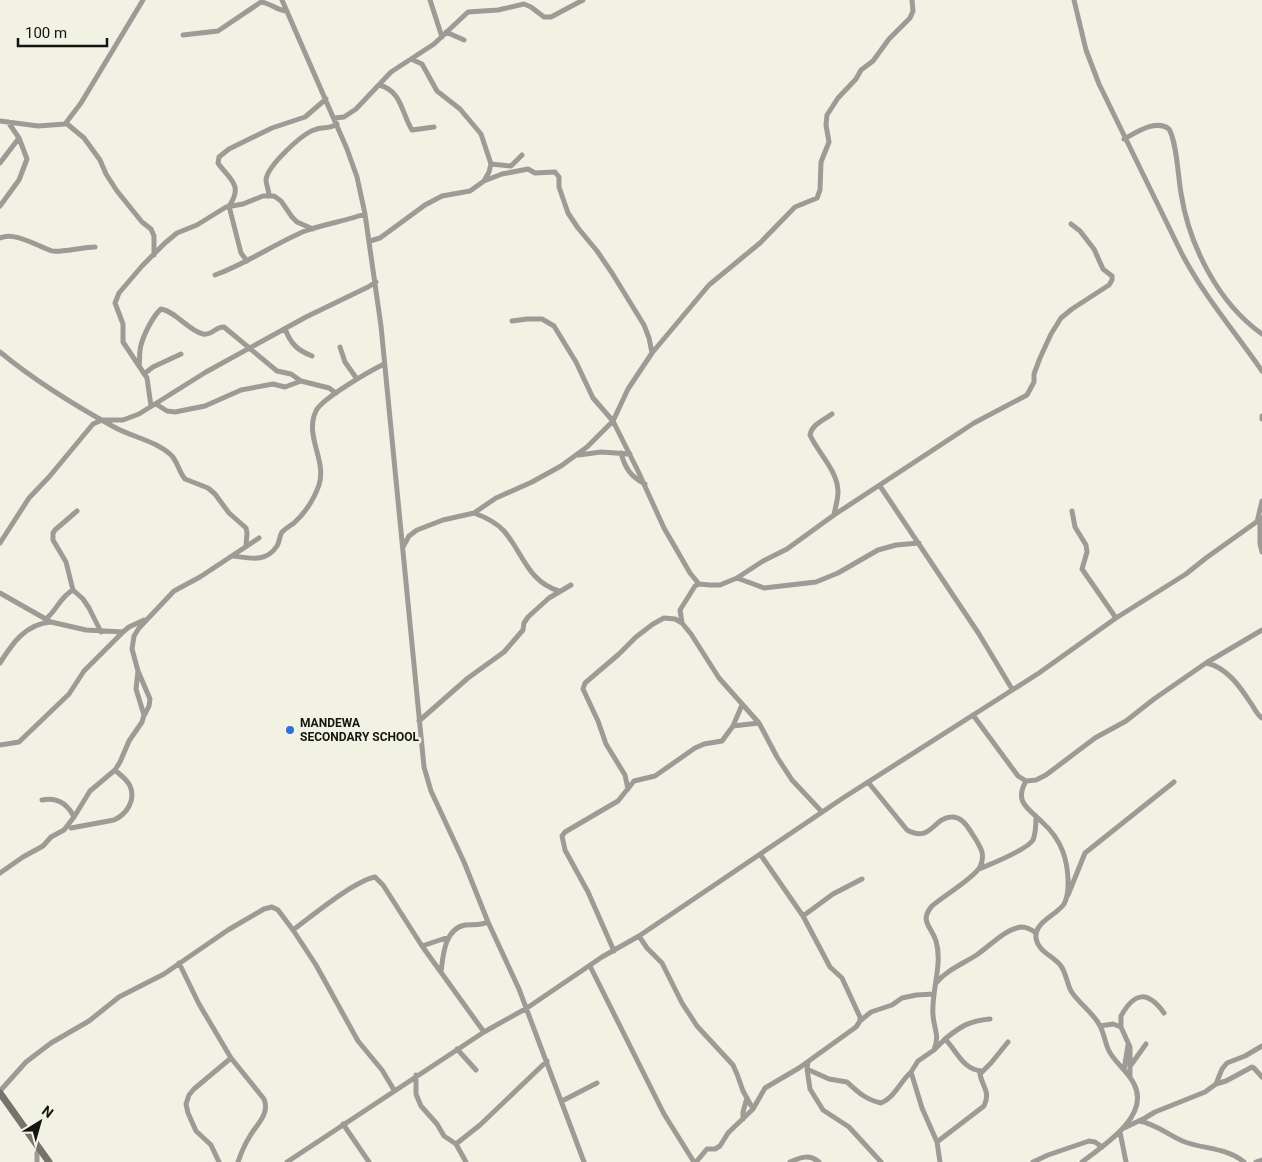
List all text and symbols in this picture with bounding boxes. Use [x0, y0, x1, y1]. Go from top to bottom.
scale bar [18, 15, 106, 47]
text: 100 m [25, 24, 67, 42]
place label: MANDEWA SECONDARY SCHOOL [300, 716, 420, 744]
marker: MANDEWA SECONDARY SCHOOL [284, 724, 296, 736]
north arrow [15, 1097, 65, 1147]
text: N [39, 1102, 57, 1121]

